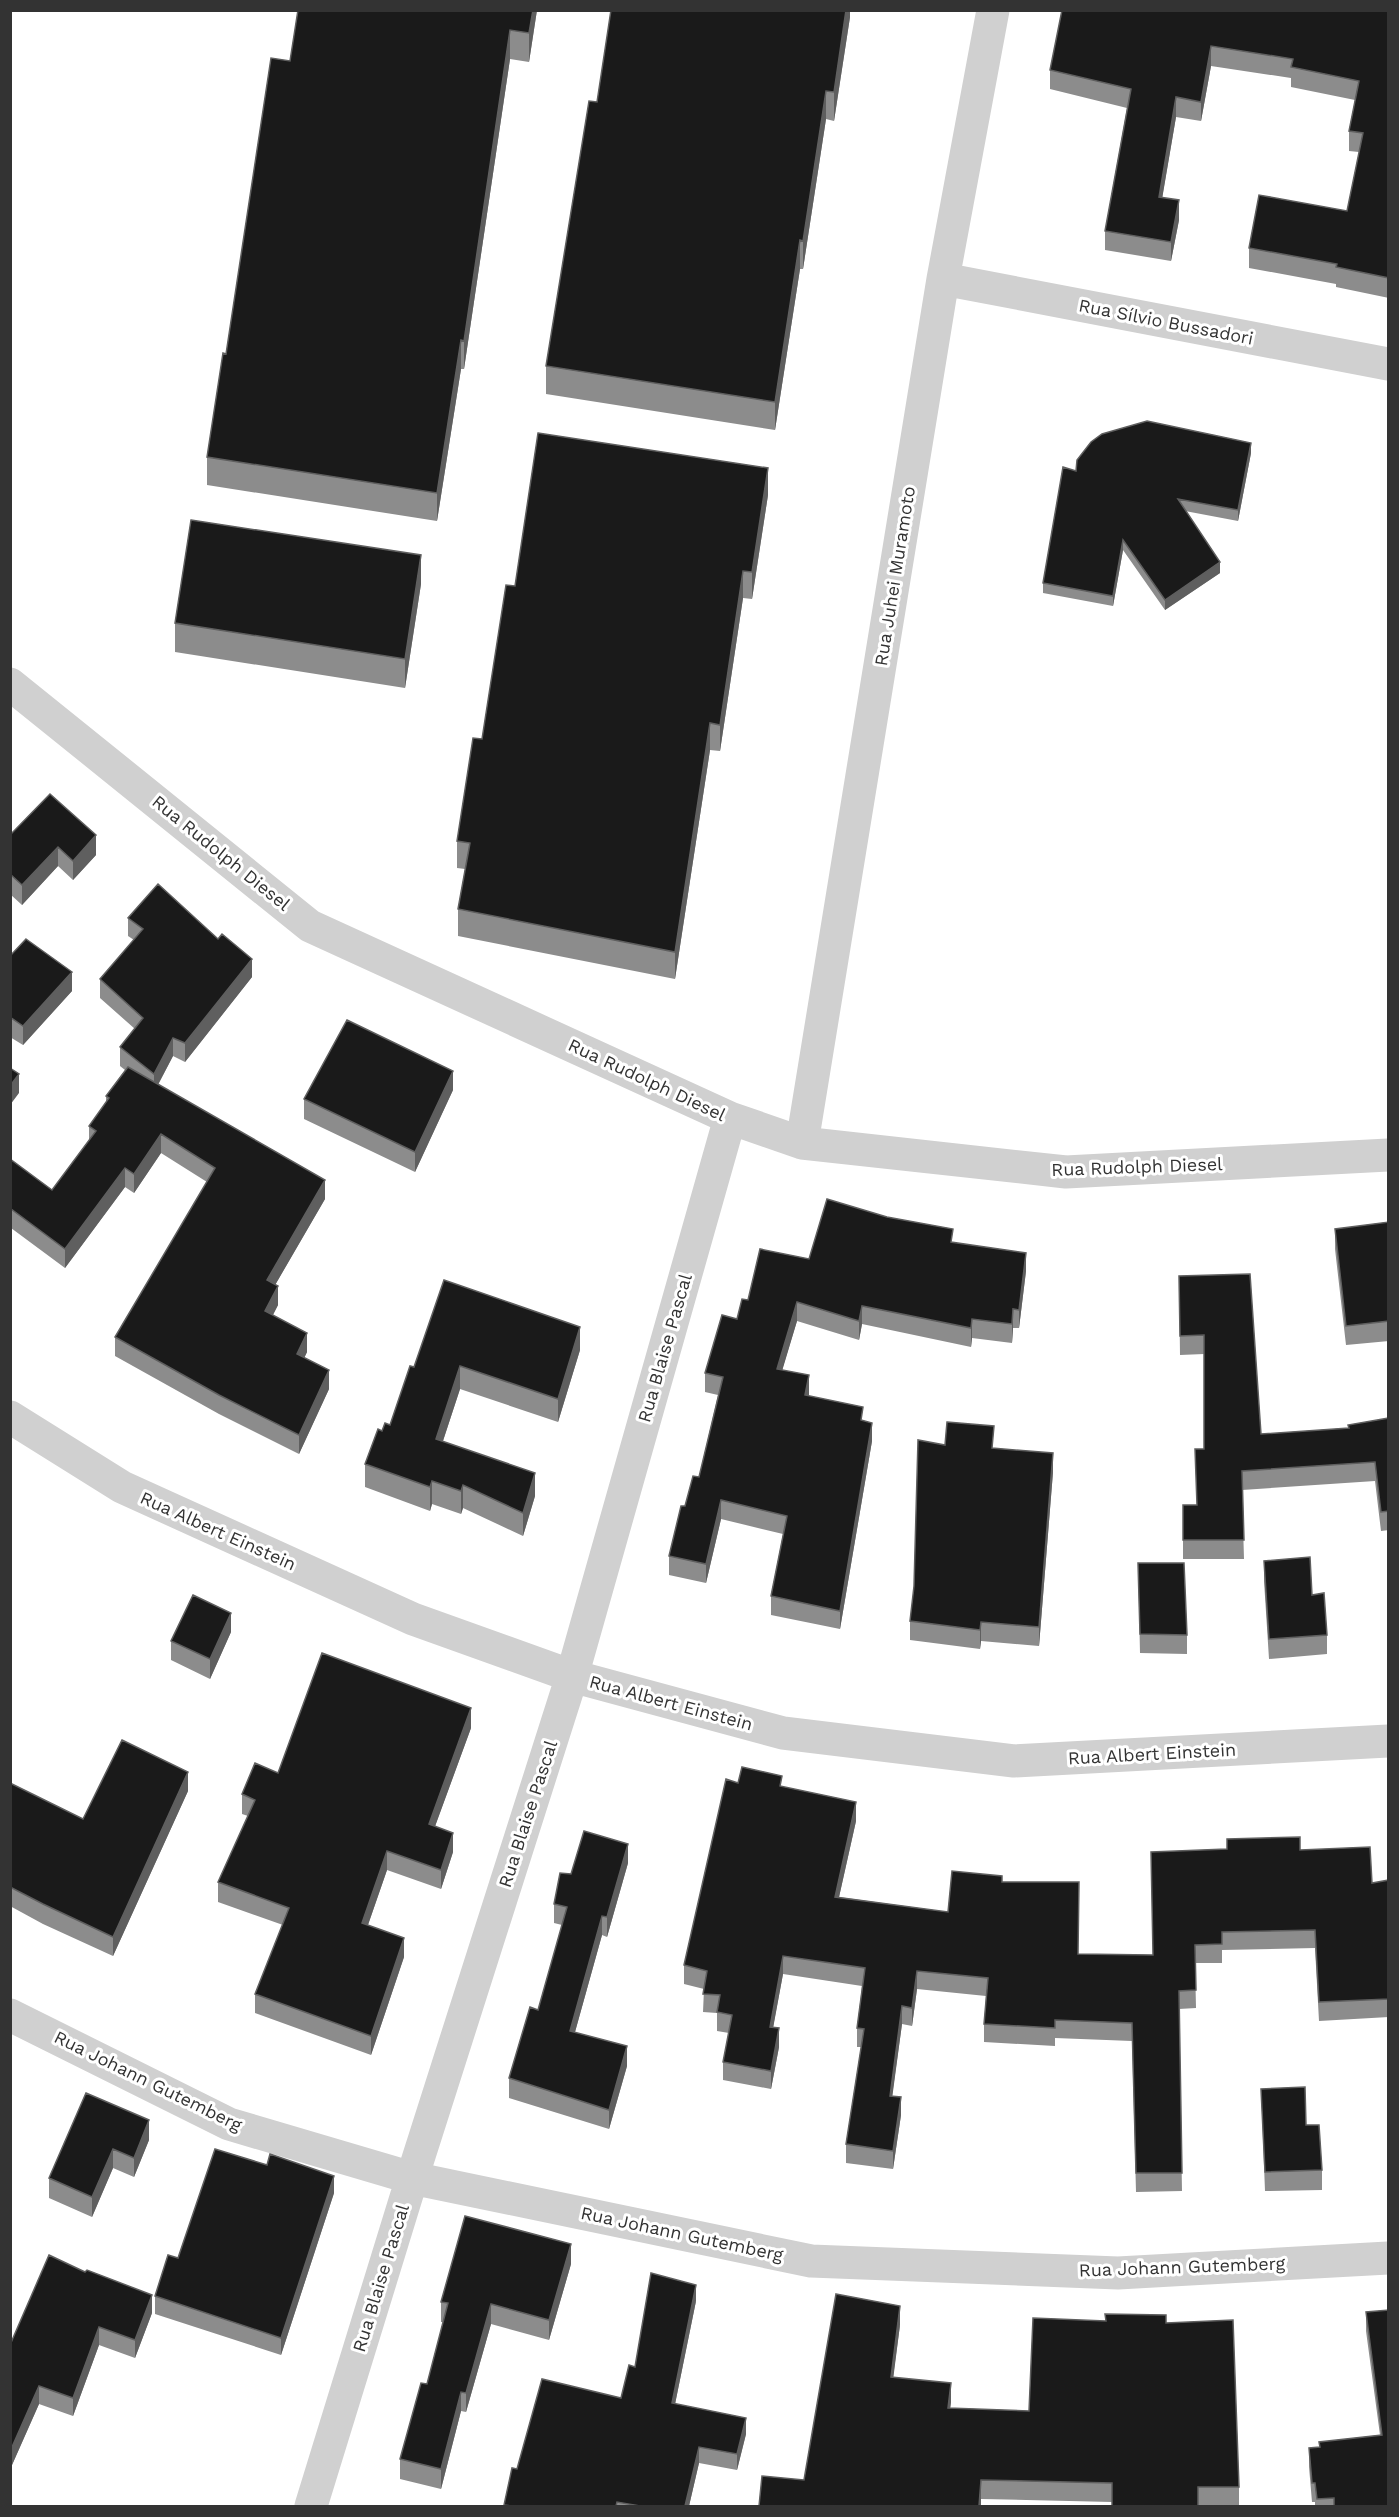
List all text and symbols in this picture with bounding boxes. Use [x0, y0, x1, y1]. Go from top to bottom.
street label: Rua Sílvio Bussadori [1077, 294, 1255, 349]
street label: Rua Juhei Muramoto [870, 485, 919, 667]
street label: Rua Rudolph Diesel [148, 791, 295, 915]
street label: Rua Rudolph Diesel [565, 1034, 730, 1125]
street label: Rua Rudolph Diesel [1051, 1153, 1223, 1180]
street label: Rua Blaise Pascal [633, 1271, 696, 1425]
street label: Rua Albert Einstein [137, 1487, 299, 1574]
street label: Rua Albert Einstein [587, 1671, 755, 1734]
street label: Rua Blaise Pascal [494, 1737, 561, 1890]
street label: Rua Albert Einstein [1067, 1739, 1237, 1768]
street label: Rua Johann Gutemberg [51, 2026, 246, 2135]
street label: Rua Blaise Pascal [348, 2201, 413, 2354]
street label: Rua Johann Gutemberg [579, 2202, 786, 2265]
street label: Rua Johann Gutemberg [1079, 2252, 1286, 2281]

